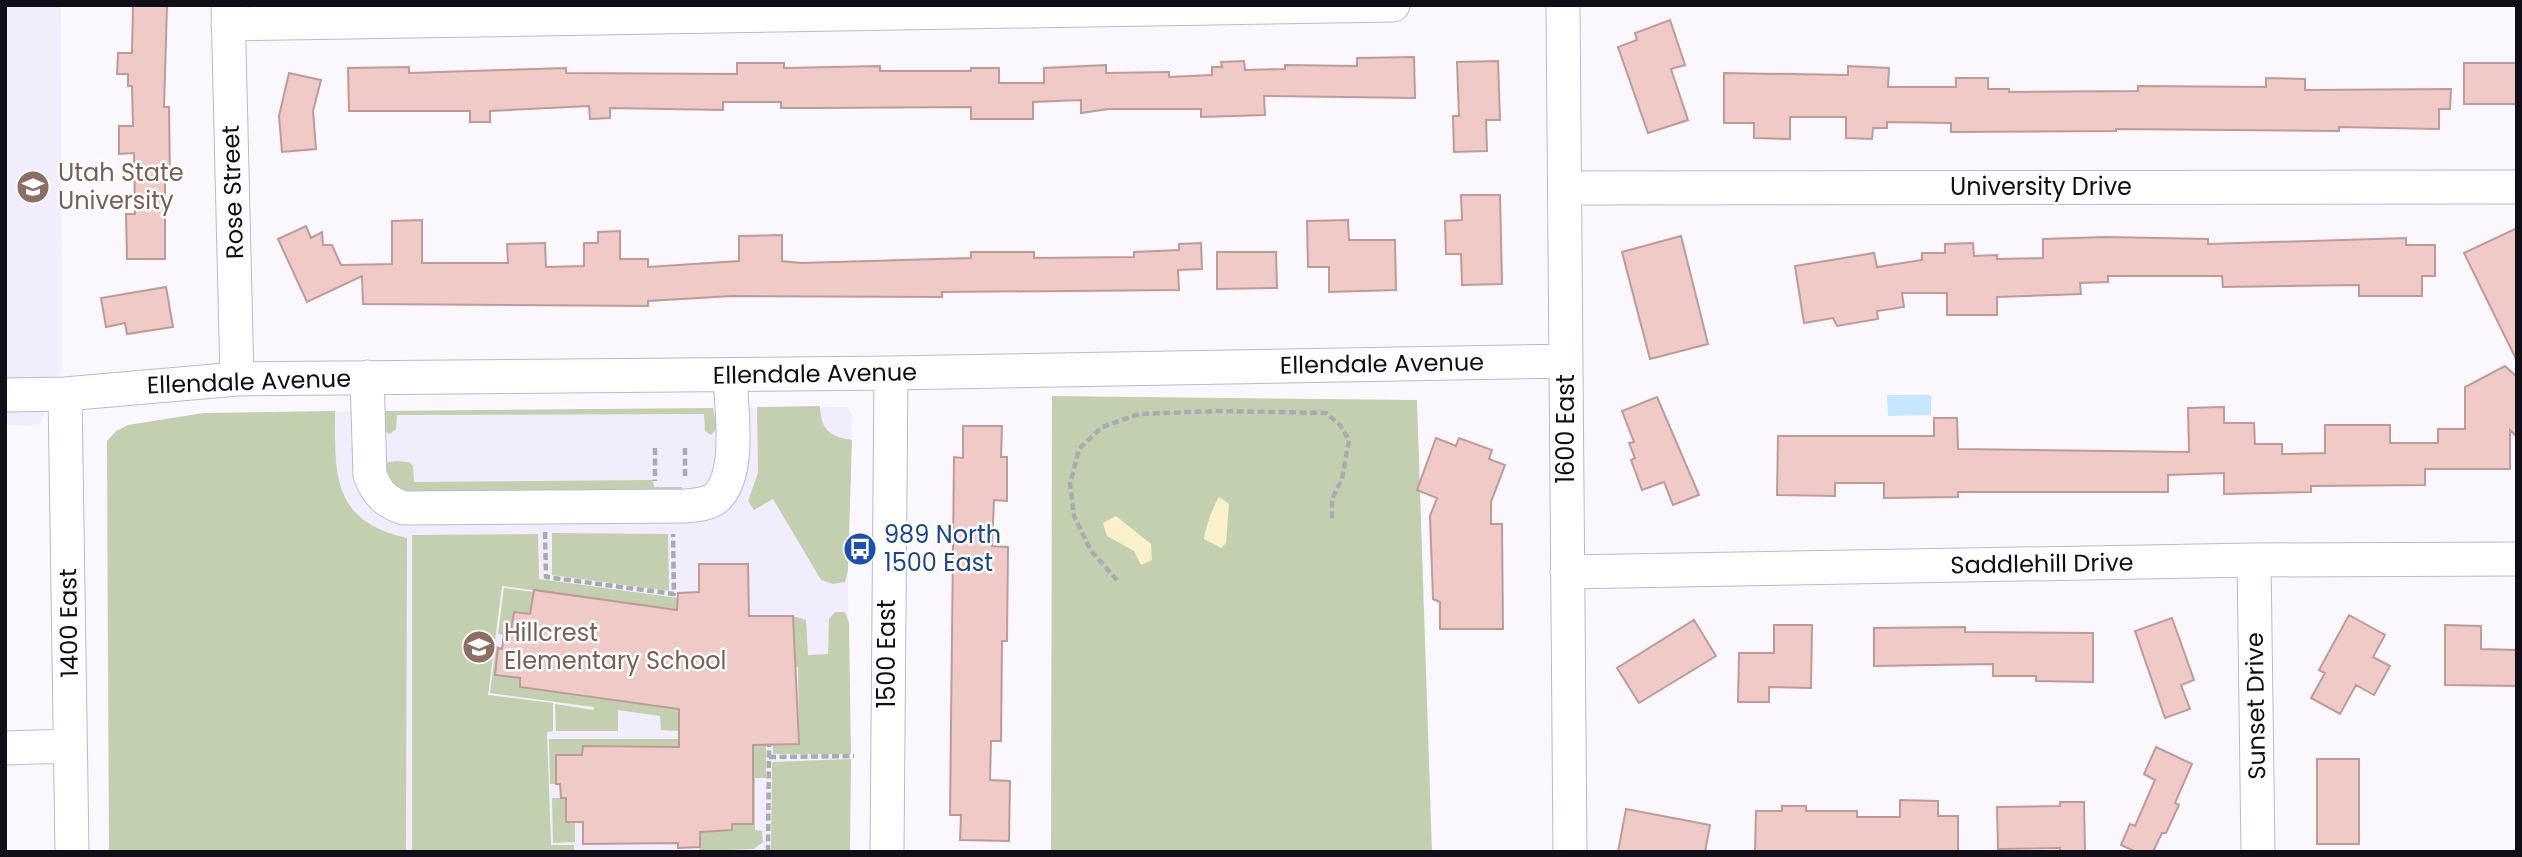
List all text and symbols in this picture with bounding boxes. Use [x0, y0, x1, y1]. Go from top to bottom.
street label: Rose Street [214, 124, 251, 260]
place label: Utah State University [58, 156, 184, 217]
school or university icon: Utah State University [14, 168, 52, 206]
street label: University Drive [1950, 170, 2132, 203]
street label: Ellendale Avenue [1280, 345, 1484, 382]
street label: Ellendale Avenue [713, 355, 917, 392]
street label: Ellendale Avenue [146, 361, 352, 402]
street label: 1600 East [1549, 374, 1582, 484]
place label: 989 North 1500 East [884, 518, 1001, 579]
bus stop icon: 989 North 1500 East [841, 530, 879, 568]
street label: Saddlehill Drive [1950, 545, 2134, 582]
street label: 1400 East [51, 568, 86, 678]
street label: 1500 East [870, 599, 903, 709]
place label: Hillcrest Elementary School [504, 616, 727, 677]
school or university icon: Hillcrest Elementary School [460, 628, 498, 666]
street label: Sunset Drive [2238, 632, 2273, 780]

